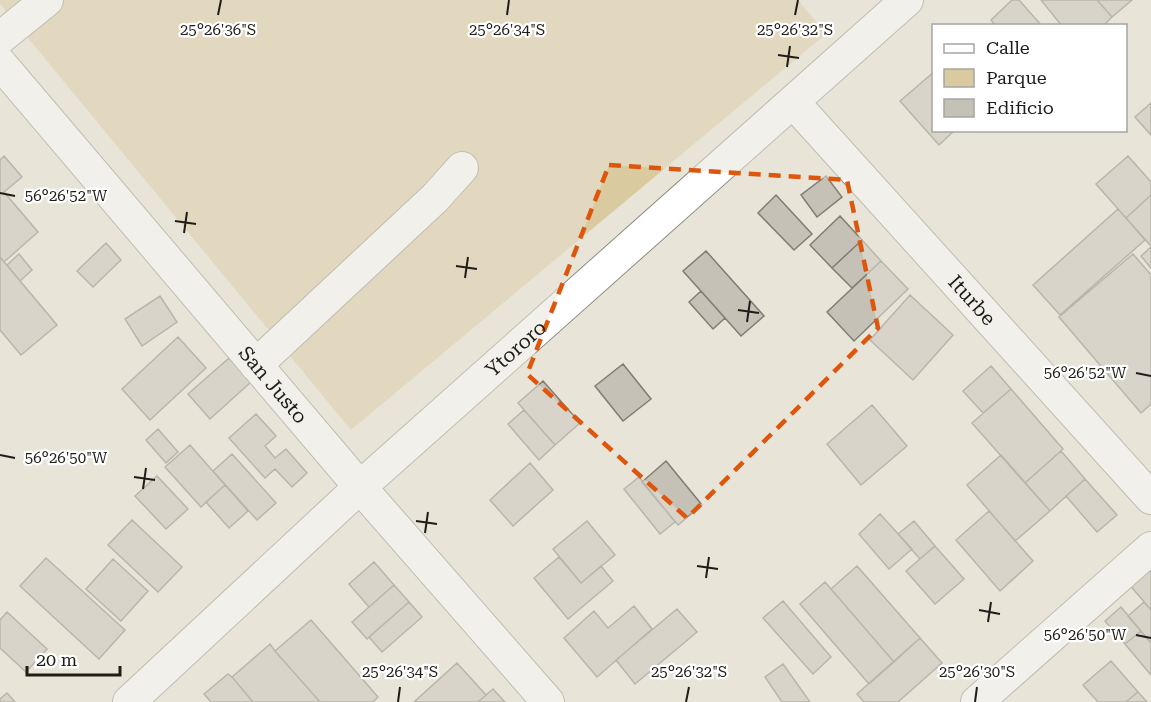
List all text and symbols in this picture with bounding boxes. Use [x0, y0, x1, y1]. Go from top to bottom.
text: 25°26'36"S [180, 21, 256, 39]
text: 25°26'34"S [469, 21, 545, 39]
text: 25°26'32"S [757, 21, 833, 39]
legend [932, 24, 1127, 132]
text: Calle [986, 37, 1030, 58]
text: Parque [986, 67, 1047, 88]
text: Edificio [986, 97, 1054, 118]
text: 56°26'52"W [25, 187, 108, 205]
street label: Iturbe [943, 270, 1001, 330]
street label: Ytororo [480, 315, 551, 382]
street label: San Justo [234, 341, 313, 428]
text: 56°26'52"W [1044, 364, 1127, 382]
text: 56°26'50"W [25, 449, 108, 467]
text: 56°26'50"W [1044, 626, 1127, 644]
scale bar [27, 639, 120, 677]
text: 20 m [36, 649, 77, 670]
text: 25°26'34"S [362, 663, 438, 681]
text: 25°26'32"S [651, 663, 727, 681]
text: 25°26'30"S [939, 663, 1015, 681]

